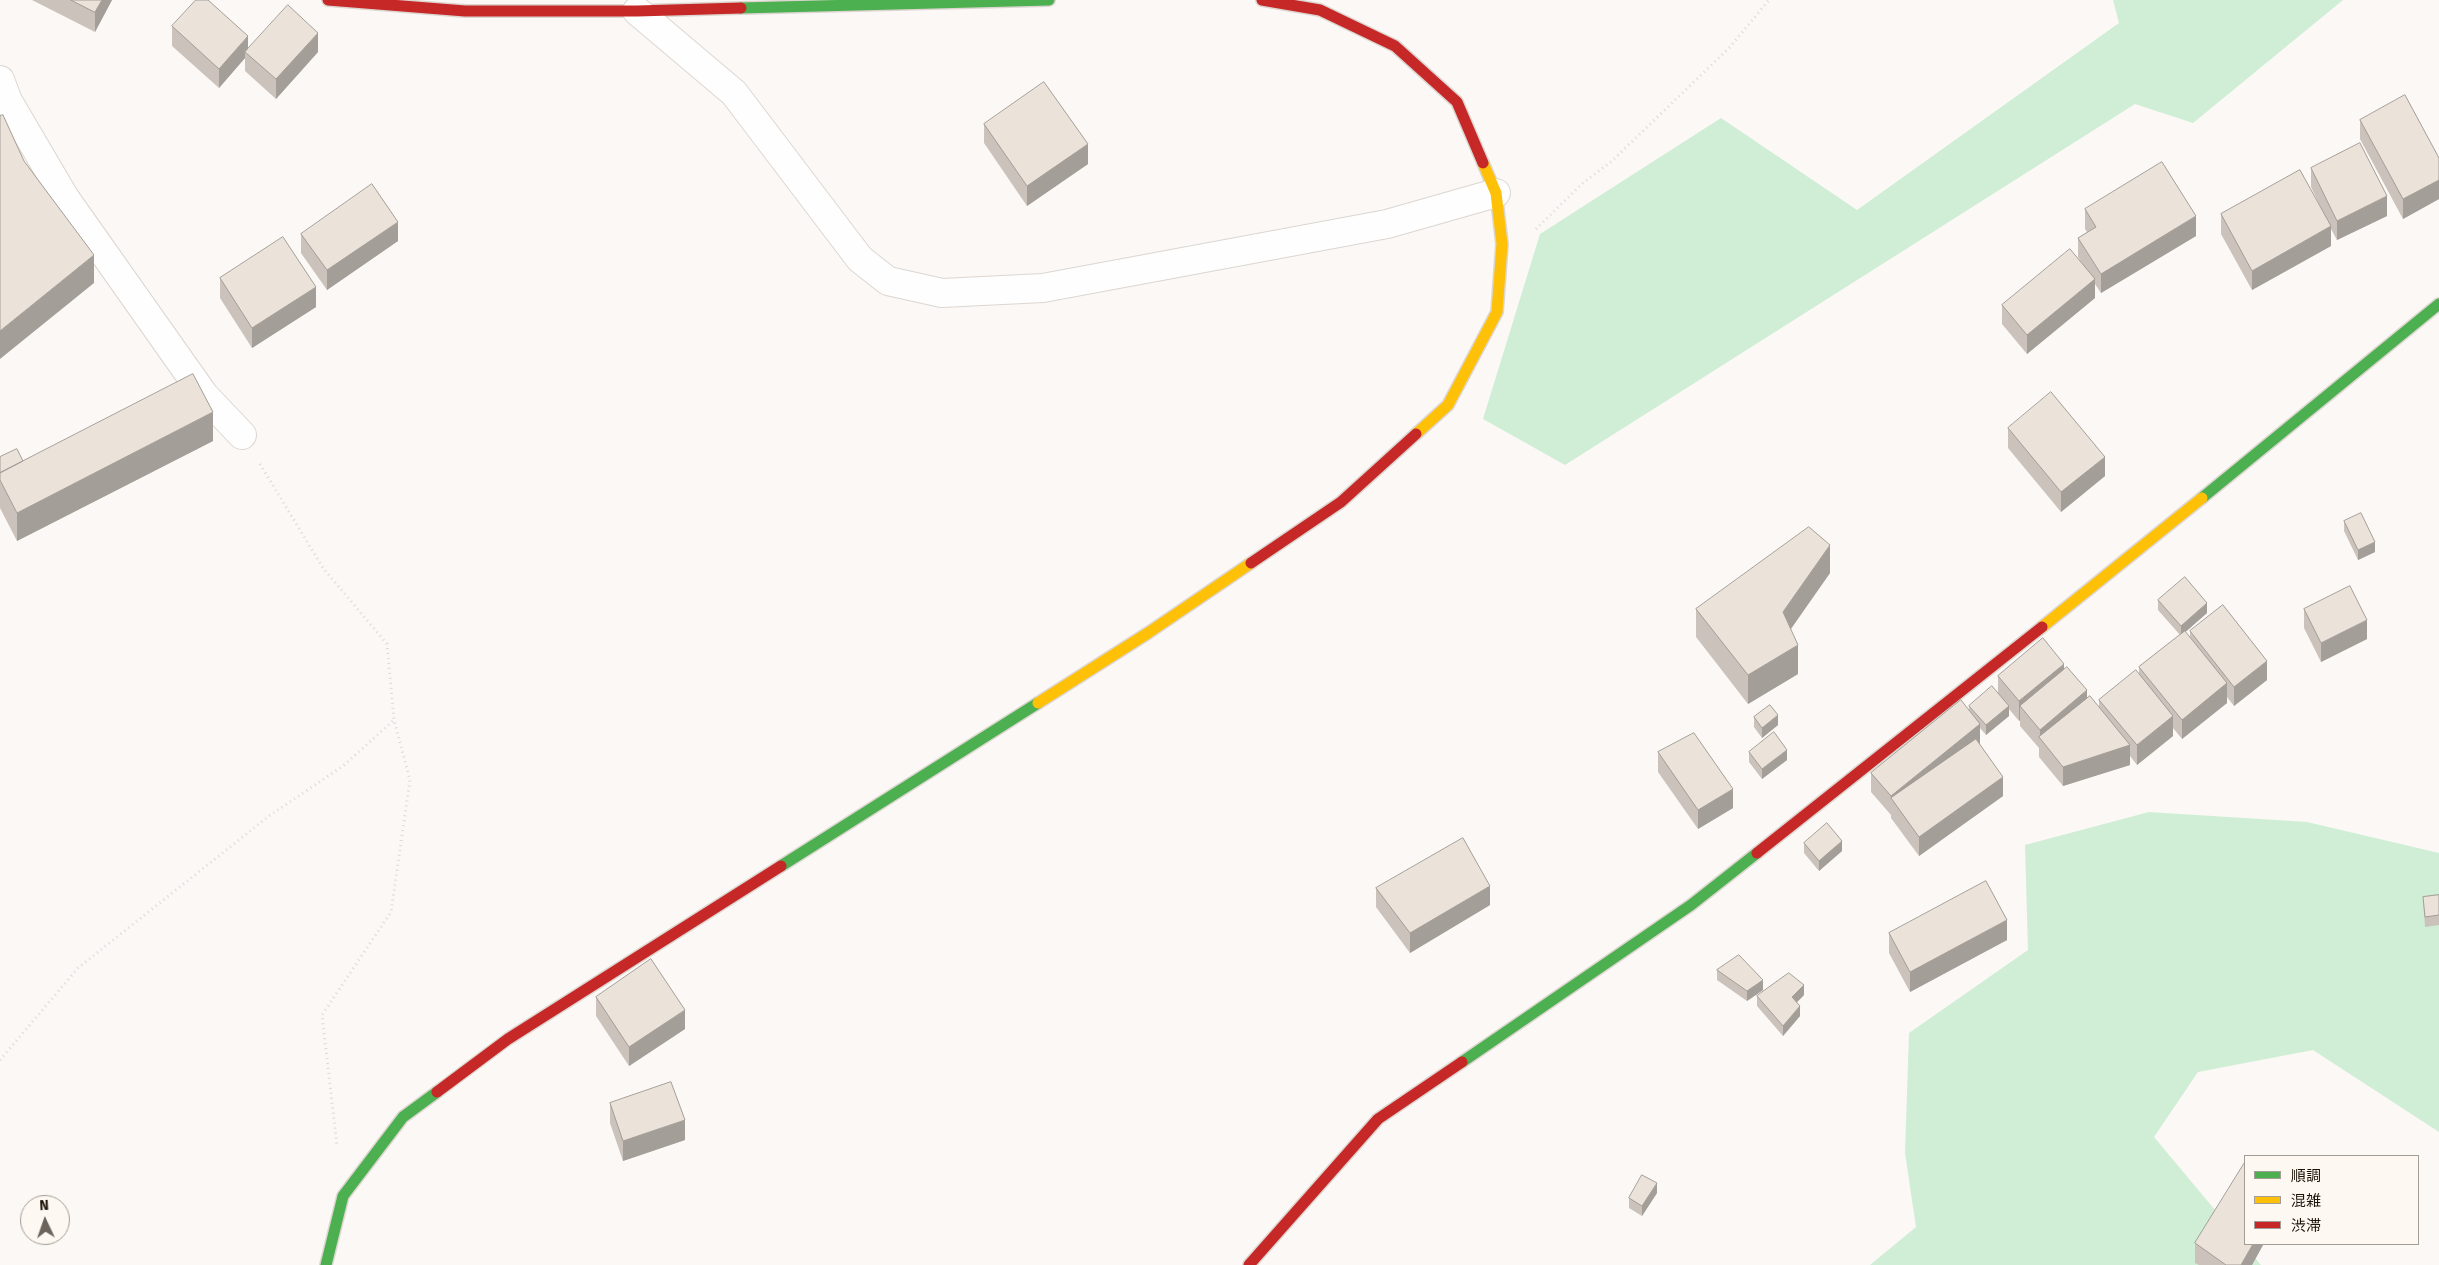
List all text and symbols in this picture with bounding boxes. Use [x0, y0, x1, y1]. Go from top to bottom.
legend [2244, 1155, 2419, 1245]
text: 順調 [2291, 1167, 2321, 1185]
text: 混雑 [2291, 1192, 2321, 1210]
north arrow [20, 1195, 70, 1245]
text: N [39, 1197, 49, 1214]
text: 渋滞 [2291, 1217, 2321, 1235]

